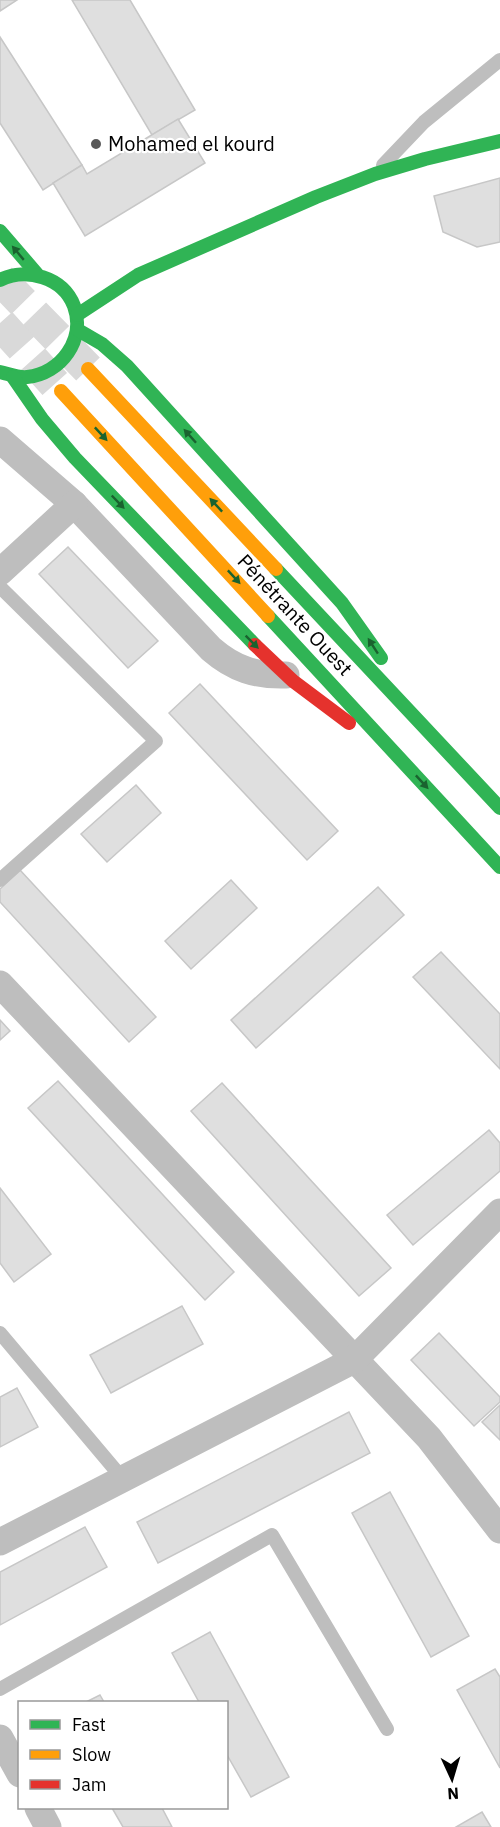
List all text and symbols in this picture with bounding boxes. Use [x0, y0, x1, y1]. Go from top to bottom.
place label: Mohamed el kourd [108, 130, 275, 157]
marker: Mohamed el kourd [89, 137, 103, 151]
one-way arrow [12, 245, 25, 261]
one-way arrow [93, 427, 107, 441]
one-way arrow [184, 429, 197, 444]
one-way arrow [110, 494, 124, 508]
one-way arrow [210, 498, 223, 513]
street label: Pénétrante Ouest [232, 548, 359, 681]
one-way arrow [226, 569, 240, 583]
one-way arrow [245, 635, 259, 649]
one-way arrow [368, 638, 379, 654]
one-way arrow [415, 775, 429, 790]
legend [18, 1701, 228, 1809]
text: Fast [72, 1713, 106, 1736]
text: Slow [72, 1743, 111, 1766]
north arrow [422, 1749, 482, 1809]
text: Jam [72, 1773, 107, 1796]
text: N [447, 1784, 460, 1804]

